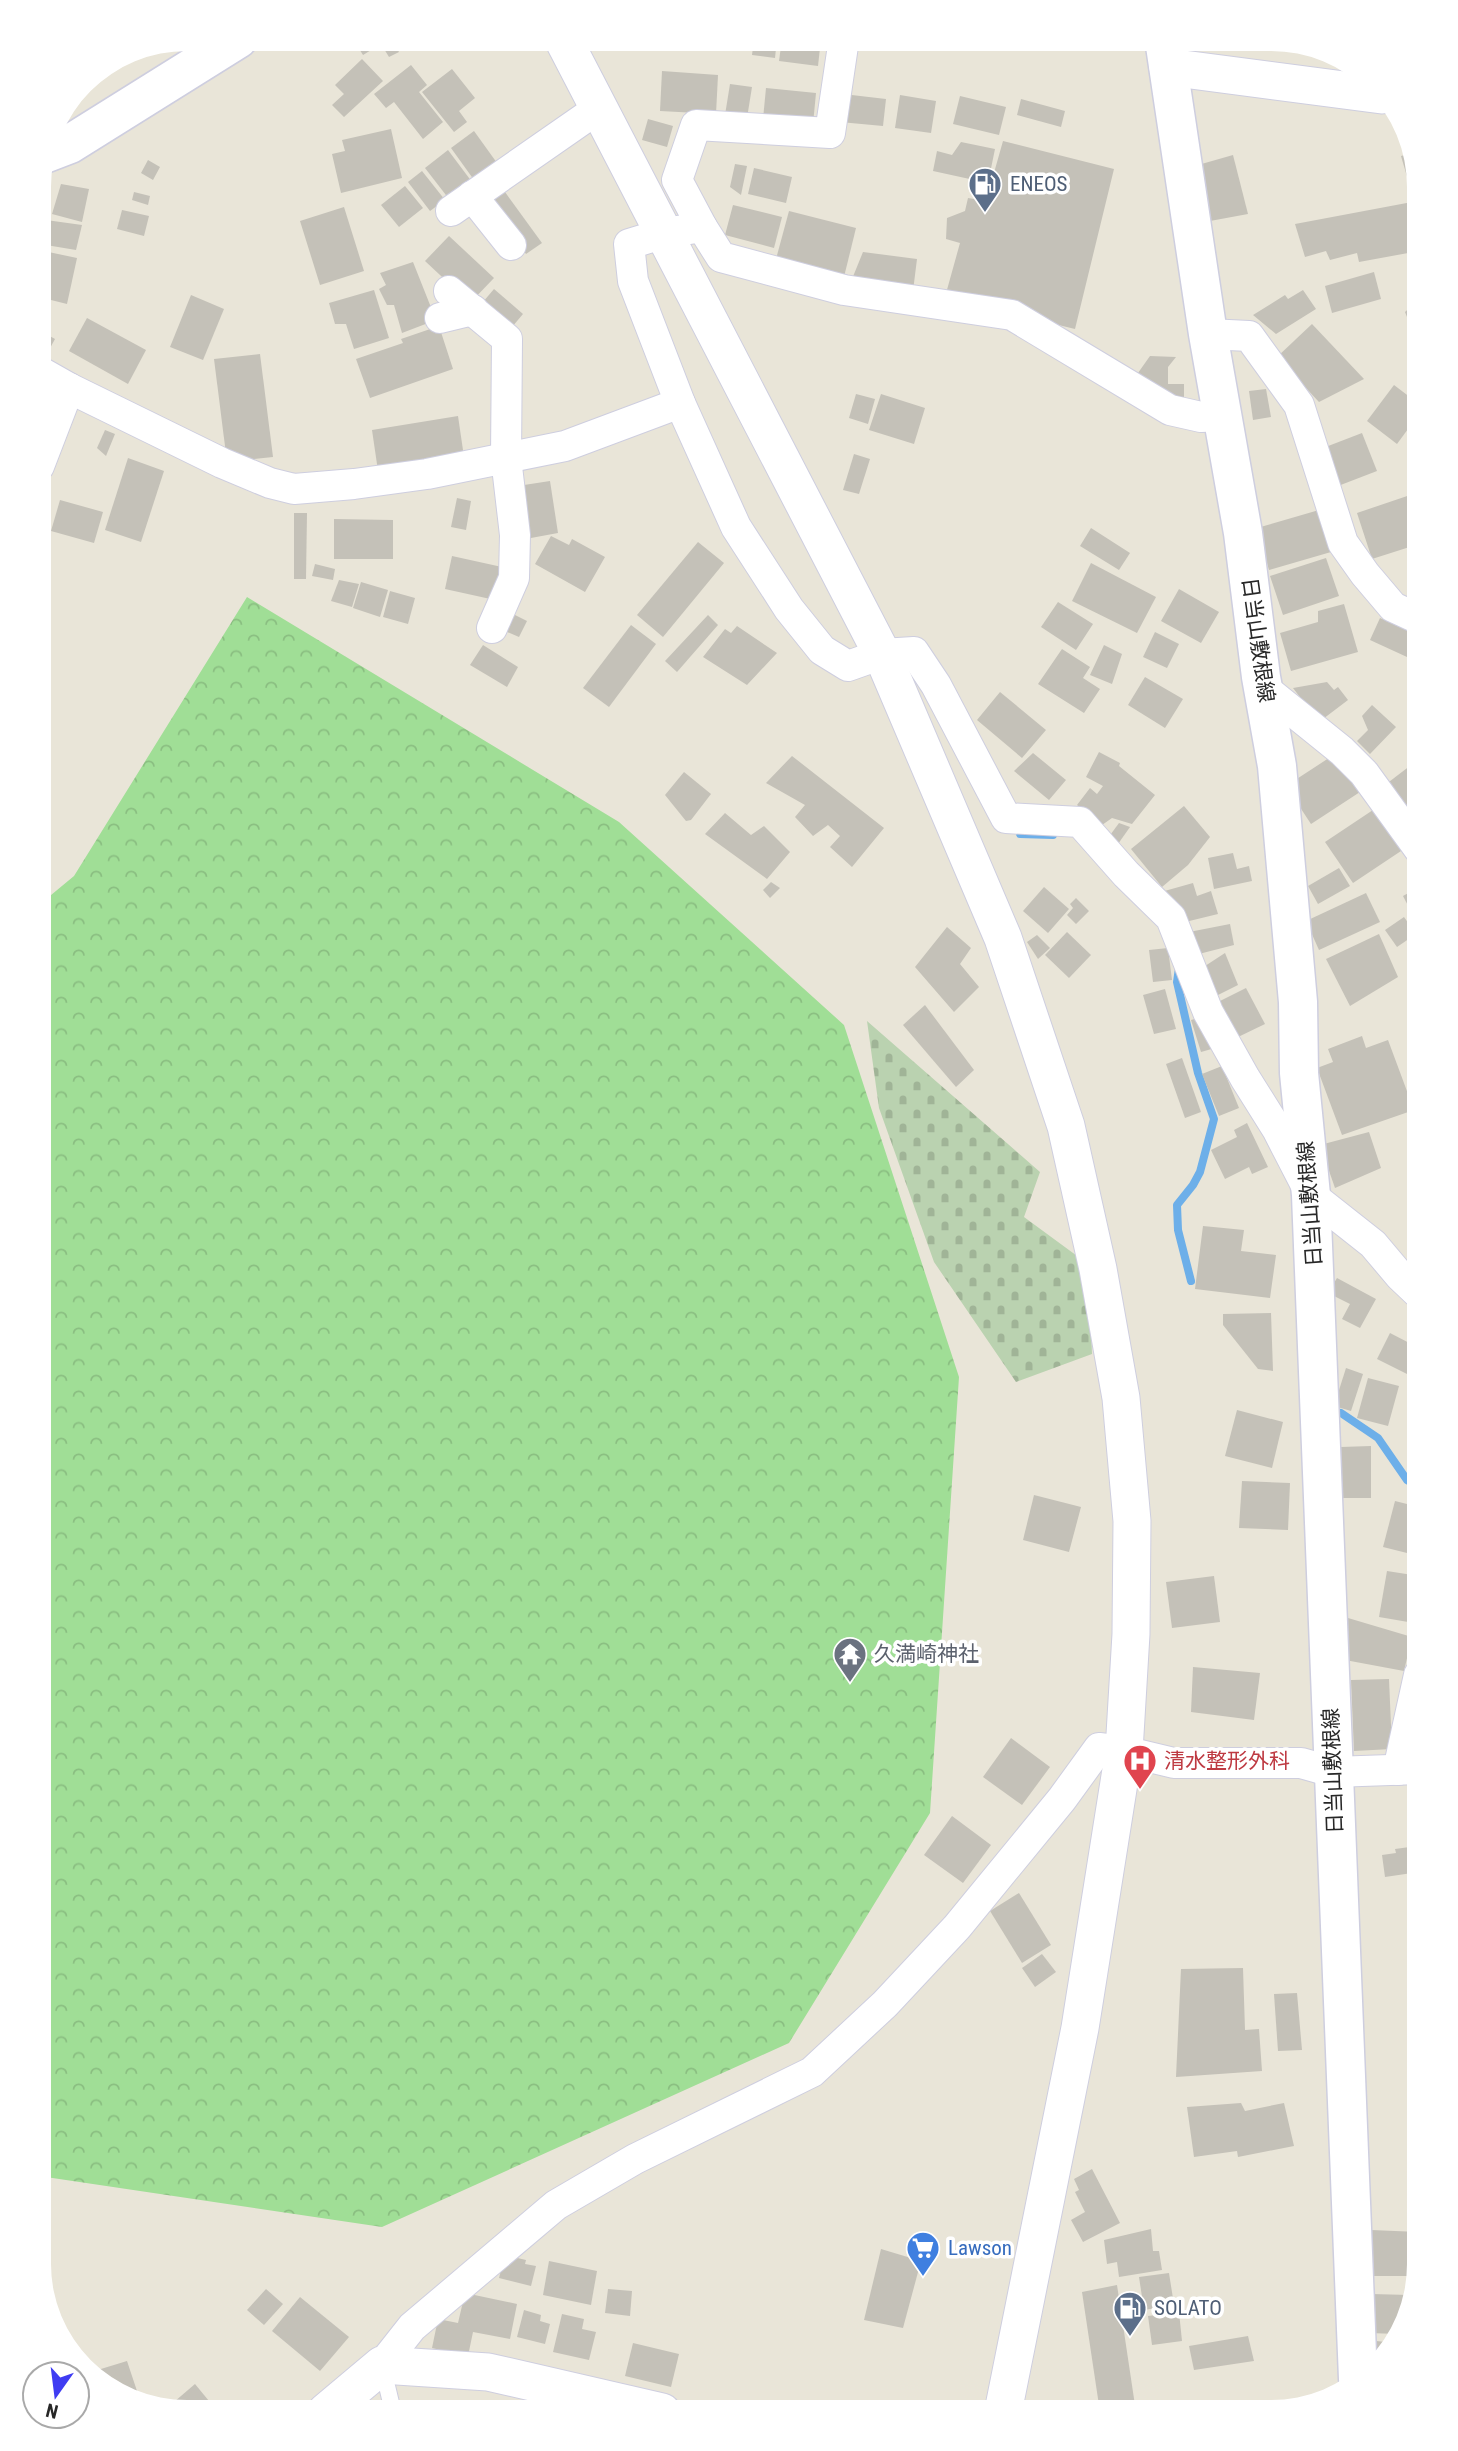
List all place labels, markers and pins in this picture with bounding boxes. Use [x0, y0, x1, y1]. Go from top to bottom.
fuel station icon: ENEOS [966, 165, 1004, 214]
place label: ENEOS [1010, 172, 1068, 196]
temple icon: 久満崎神社 [831, 1635, 869, 1684]
place label: 久満崎神社 [874, 1642, 979, 1666]
hospital icon: 清水整形外科 [1121, 1742, 1159, 1791]
place label: 清水整形外科 [1164, 1749, 1290, 1773]
supermarket icon: Lawson [904, 2229, 942, 2278]
place label: Lawson [948, 2236, 1012, 2260]
fuel station icon: SOLATO [1111, 2289, 1149, 2338]
place label: SOLATO [1154, 2296, 1222, 2320]

